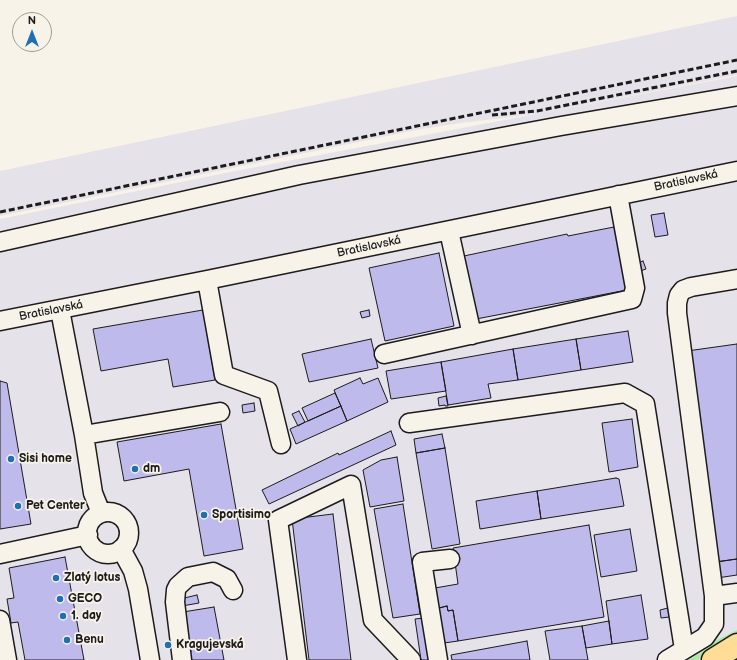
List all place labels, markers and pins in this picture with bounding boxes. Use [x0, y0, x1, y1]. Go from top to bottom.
place label: Sisi home [19, 452, 72, 466]
marker: Sisi home [6, 454, 16, 464]
place label: dm [143, 462, 160, 476]
marker: dm [130, 464, 140, 474]
place label: Pet Center [26, 499, 85, 513]
marker: Pet Center [13, 501, 23, 511]
place label: Sportisimo [212, 508, 271, 522]
marker: Sportisimo [199, 510, 209, 520]
place label: Zlatý lotus [64, 571, 120, 585]
marker: Zlatý lotus [51, 573, 61, 583]
place label: GECO [68, 592, 102, 606]
marker: GECO [55, 594, 65, 604]
place label: 1. day [71, 609, 101, 623]
marker: 1. day [58, 611, 68, 621]
place label: Benu [75, 633, 104, 647]
marker: Benu [62, 635, 72, 645]
place label: Kragujevská [176, 638, 244, 652]
marker: Kragujevská [163, 640, 173, 650]

